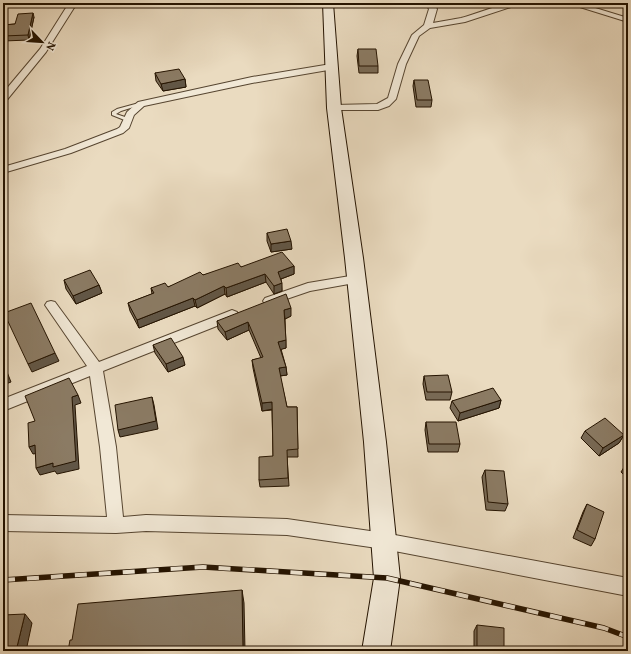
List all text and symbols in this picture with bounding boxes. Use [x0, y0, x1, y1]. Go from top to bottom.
north arrow [22, 22, 62, 62]
text: N [41, 39, 58, 52]

